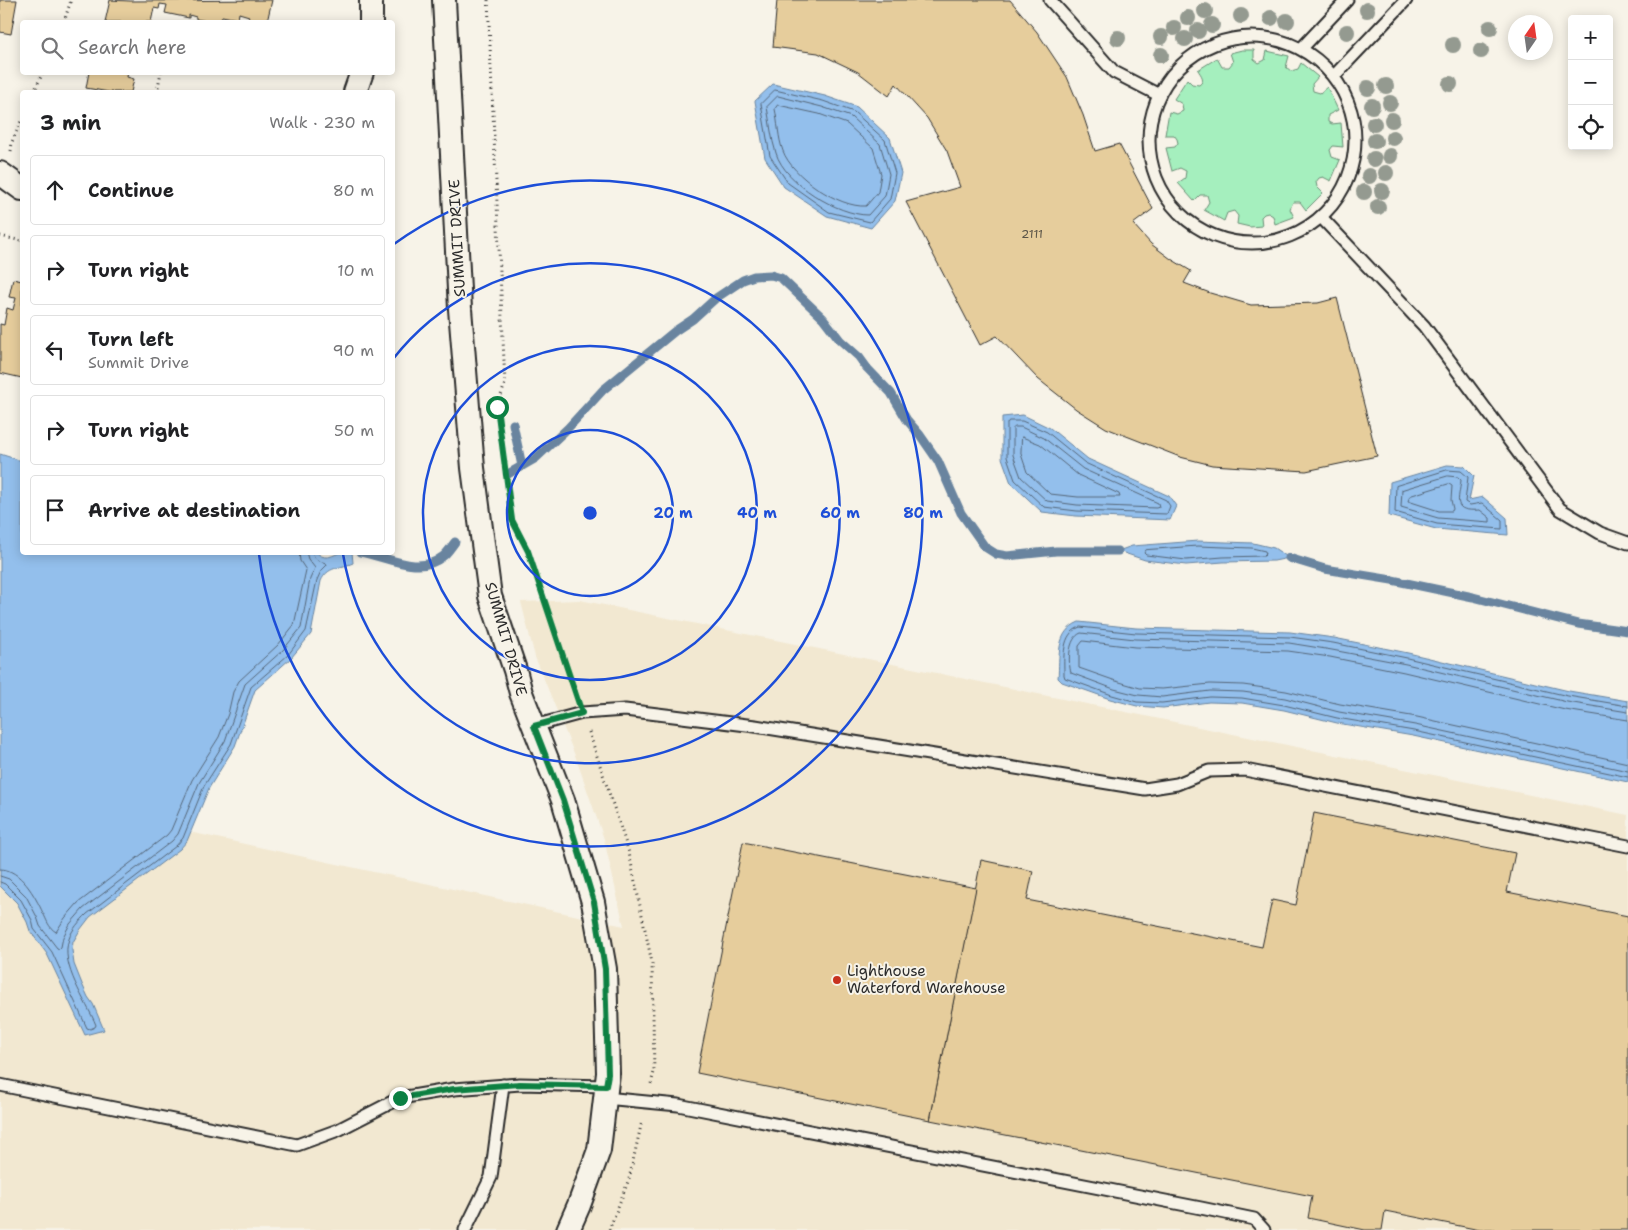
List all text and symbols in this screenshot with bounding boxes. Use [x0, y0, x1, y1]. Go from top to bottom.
north arrow [1508, 15, 1553, 60]
map controls [1568, 15, 1613, 150]
button: + [1568, 15, 1613, 60]
search box [20, 20, 395, 75]
icon: search [38, 34, 66, 62]
text: Search here [78, 35, 187, 60]
button: − [1568, 60, 1613, 105]
button: locate [1568, 105, 1613, 150]
text: 3 min [40, 109, 101, 137]
text: Walk · 230 m [269, 112, 375, 133]
icon: ahead [41, 176, 69, 204]
text: Continue [88, 178, 174, 203]
street label: SUMMIT DRIVE [444, 179, 470, 297]
text: 80 m [333, 180, 374, 201]
house number: 2111 [1021, 226, 1043, 242]
icon: right [41, 256, 69, 284]
text: Turn right [88, 258, 189, 283]
text: 10 m [337, 260, 374, 281]
text: Turn left [88, 327, 174, 352]
icon: left [41, 336, 69, 364]
text: 90 m [333, 340, 374, 361]
text: Summit Drive [88, 352, 189, 373]
route start [486, 396, 509, 419]
icon: right [41, 416, 69, 444]
text: Turn right [88, 418, 189, 443]
text: 50 m [334, 420, 374, 441]
icon: arrive [41, 496, 69, 524]
text: Arrive at destination [88, 498, 300, 523]
text: 20 m [653, 503, 693, 523]
text: 40 m [737, 503, 777, 523]
text: 60 m [820, 503, 860, 523]
text: 80 m [903, 503, 943, 523]
centre of rings [581, 504, 599, 522]
street label: SUMMIT DRIVE [480, 579, 532, 699]
place label: Lighthouse Waterford Warehouse [847, 961, 1006, 998]
marker: Lighthouse Waterford Warehouse [831, 974, 843, 986]
route end [389, 1087, 412, 1110]

